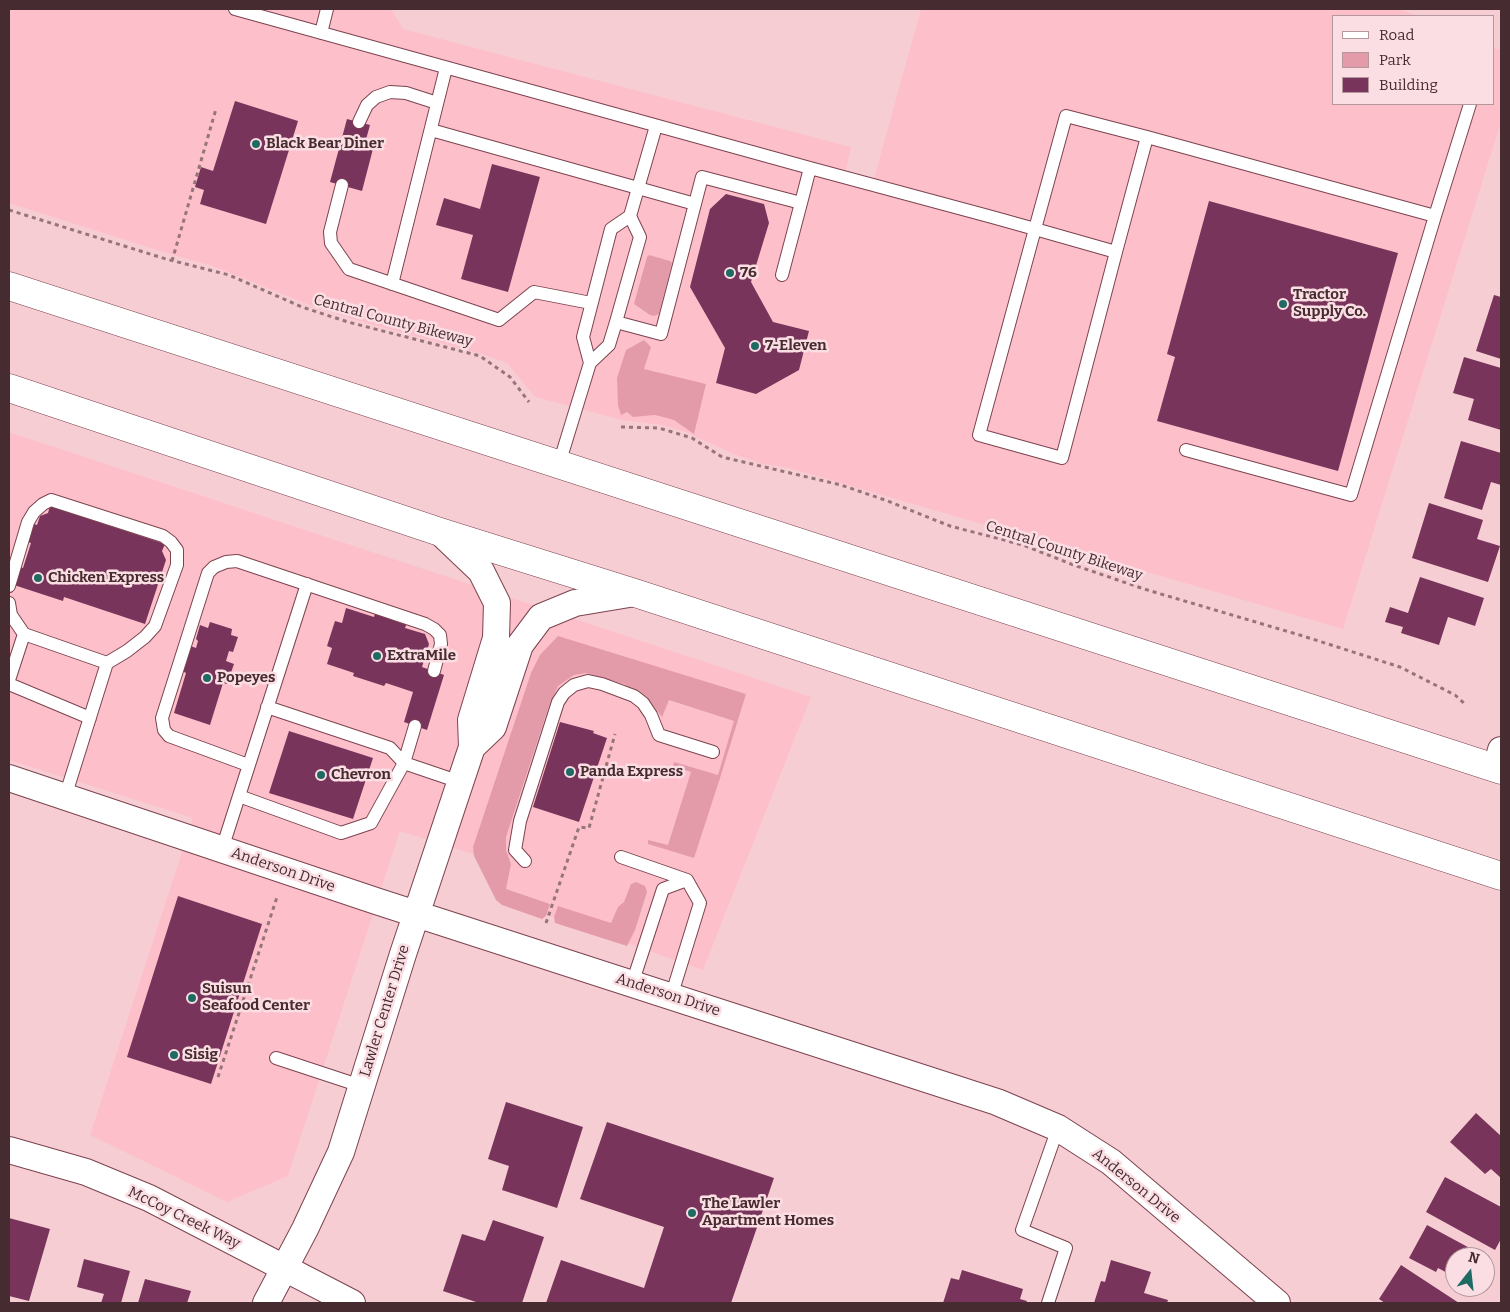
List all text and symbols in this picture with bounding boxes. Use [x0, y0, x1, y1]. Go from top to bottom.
legend [1332, 15, 1495, 105]
text: Road [1379, 26, 1414, 44]
text: Park [1379, 51, 1411, 69]
text: Building [1379, 76, 1438, 94]
place label: Black Bear Diner [266, 135, 384, 153]
marker: Black Bear Diner [250, 138, 262, 150]
place label: 76 [740, 264, 757, 282]
marker: 76 [724, 267, 736, 279]
place label: Tractor Supply Co. [1293, 286, 1366, 321]
street label: Central County Bikeway [311, 291, 475, 351]
marker: Tractor Supply Co. [1277, 298, 1289, 310]
place label: 7-Eleven [765, 337, 827, 355]
marker: 7-Eleven [749, 340, 761, 352]
street label: Central County Bikeway [983, 517, 1145, 585]
place label: Chicken Express [48, 569, 164, 587]
marker: Chicken Express [32, 572, 44, 584]
place label: ExtraMile [387, 647, 456, 665]
marker: ExtraMile [371, 650, 383, 662]
place label: Popeyes [217, 669, 275, 687]
marker: Popeyes [201, 672, 213, 684]
place label: Panda Express [580, 763, 683, 781]
place label: Chevron [331, 766, 391, 784]
marker: Panda Express [564, 766, 576, 778]
marker: Chevron [315, 769, 327, 781]
street label: Anderson Drive [229, 844, 337, 896]
street label: Lawler Center Drive [356, 943, 414, 1079]
street label: Anderson Drive [614, 970, 722, 1020]
place label: Suisun Seafood Center [202, 980, 310, 1015]
marker: Suisun Seafood Center [186, 992, 198, 1004]
place label: Sisig [184, 1046, 218, 1064]
marker: Sisig [168, 1049, 180, 1061]
street label: Anderson Drive [1088, 1145, 1184, 1227]
street label: McCoy Creek Way [125, 1183, 243, 1253]
place label: The Lawler Apartment Homes [702, 1195, 834, 1230]
marker: The Lawler Apartment Homes [686, 1207, 698, 1219]
north arrow [1445, 1247, 1495, 1297]
text: N [1466, 1248, 1482, 1268]

